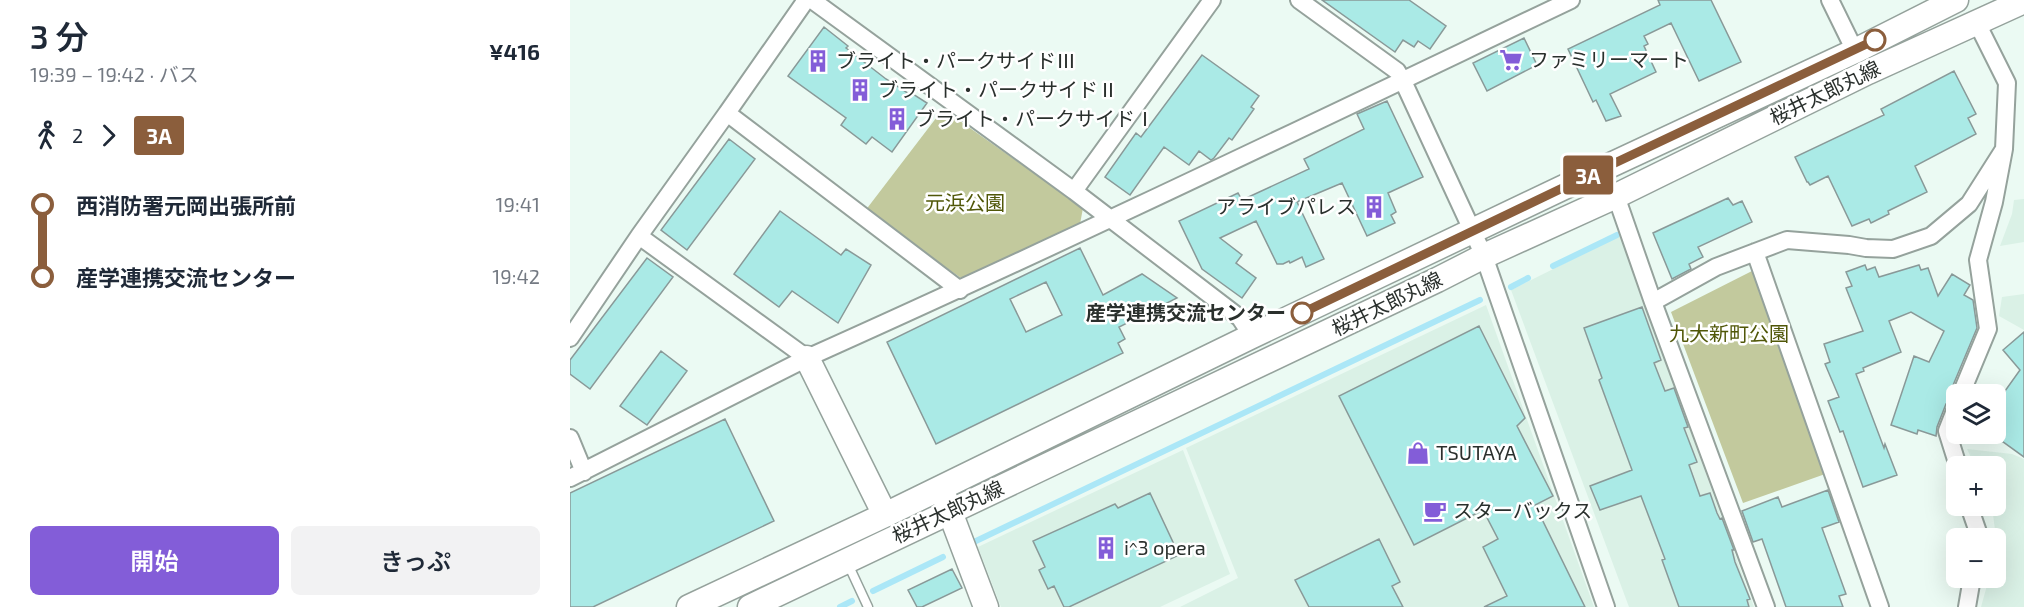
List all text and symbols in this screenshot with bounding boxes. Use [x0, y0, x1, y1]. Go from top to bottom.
text: 3 分 [30, 16, 89, 56]
unlabelled marker [1864, 29, 1886, 51]
text: ¥416 [489, 38, 540, 64]
supermarket icon: ファミリーマート [1498, 47, 1524, 73]
place label: ファミリーマート [1529, 47, 1689, 71]
building icon: ブライト・パークサイドⅢ [805, 48, 831, 74]
place label: ブライト・パークサイドⅢ [836, 48, 1076, 72]
street label: 桜井太郎丸線 [1765, 55, 1884, 129]
text: 19:39 – 19:42 · バス [30, 62, 199, 86]
building icon: ブライト・パークサイドⅡ [847, 77, 873, 103]
place label: ブライト・パークサイドⅡ [878, 77, 1118, 101]
building icon: ブライト・パークサイドⅠ [884, 106, 910, 132]
place label: ブライト・パークサイドⅠ [915, 106, 1155, 130]
icon: walk [30, 119, 63, 152]
icon: forward [92, 119, 125, 152]
text: 2 [72, 123, 83, 147]
text: 3A [146, 123, 172, 148]
line badge: 3A [1561, 156, 1615, 195]
text: 3A [1575, 163, 1601, 188]
park label: 元浜公園 [925, 190, 1005, 214]
text: 西消防署元岡出張所前 [76, 192, 296, 218]
text: 19:41 [496, 192, 540, 216]
place label: アライブパレス [1216, 194, 1356, 218]
building icon: アライブパレス [1361, 194, 1387, 220]
text: 産学連携交流センター [76, 264, 296, 290]
text: 19:42 [492, 264, 540, 288]
street label: 桜井太郎丸線 [1327, 266, 1446, 340]
place label: 産学連携交流センター [1086, 300, 1286, 324]
marker: 産学連携交流センター [1291, 302, 1313, 324]
park label: 九大新町公園 [1669, 321, 1789, 345]
map controls [1946, 384, 2006, 588]
button: layers [1946, 384, 2006, 444]
shop icon: TSUTAYA [1405, 440, 1431, 466]
place label: TSUTAYA [1436, 440, 1517, 464]
button: + [1946, 456, 2006, 516]
street label: 桜井太郎丸線 [888, 475, 1007, 547]
cafe icon: スターバックス [1422, 498, 1448, 524]
place label: スターバックス [1453, 498, 1592, 522]
button: 開始 [30, 526, 279, 595]
button: きっぷ [291, 526, 540, 595]
button: − [1946, 528, 2006, 588]
building icon: i^3 opera [1093, 535, 1119, 561]
place label: i^3 opera [1124, 535, 1206, 559]

